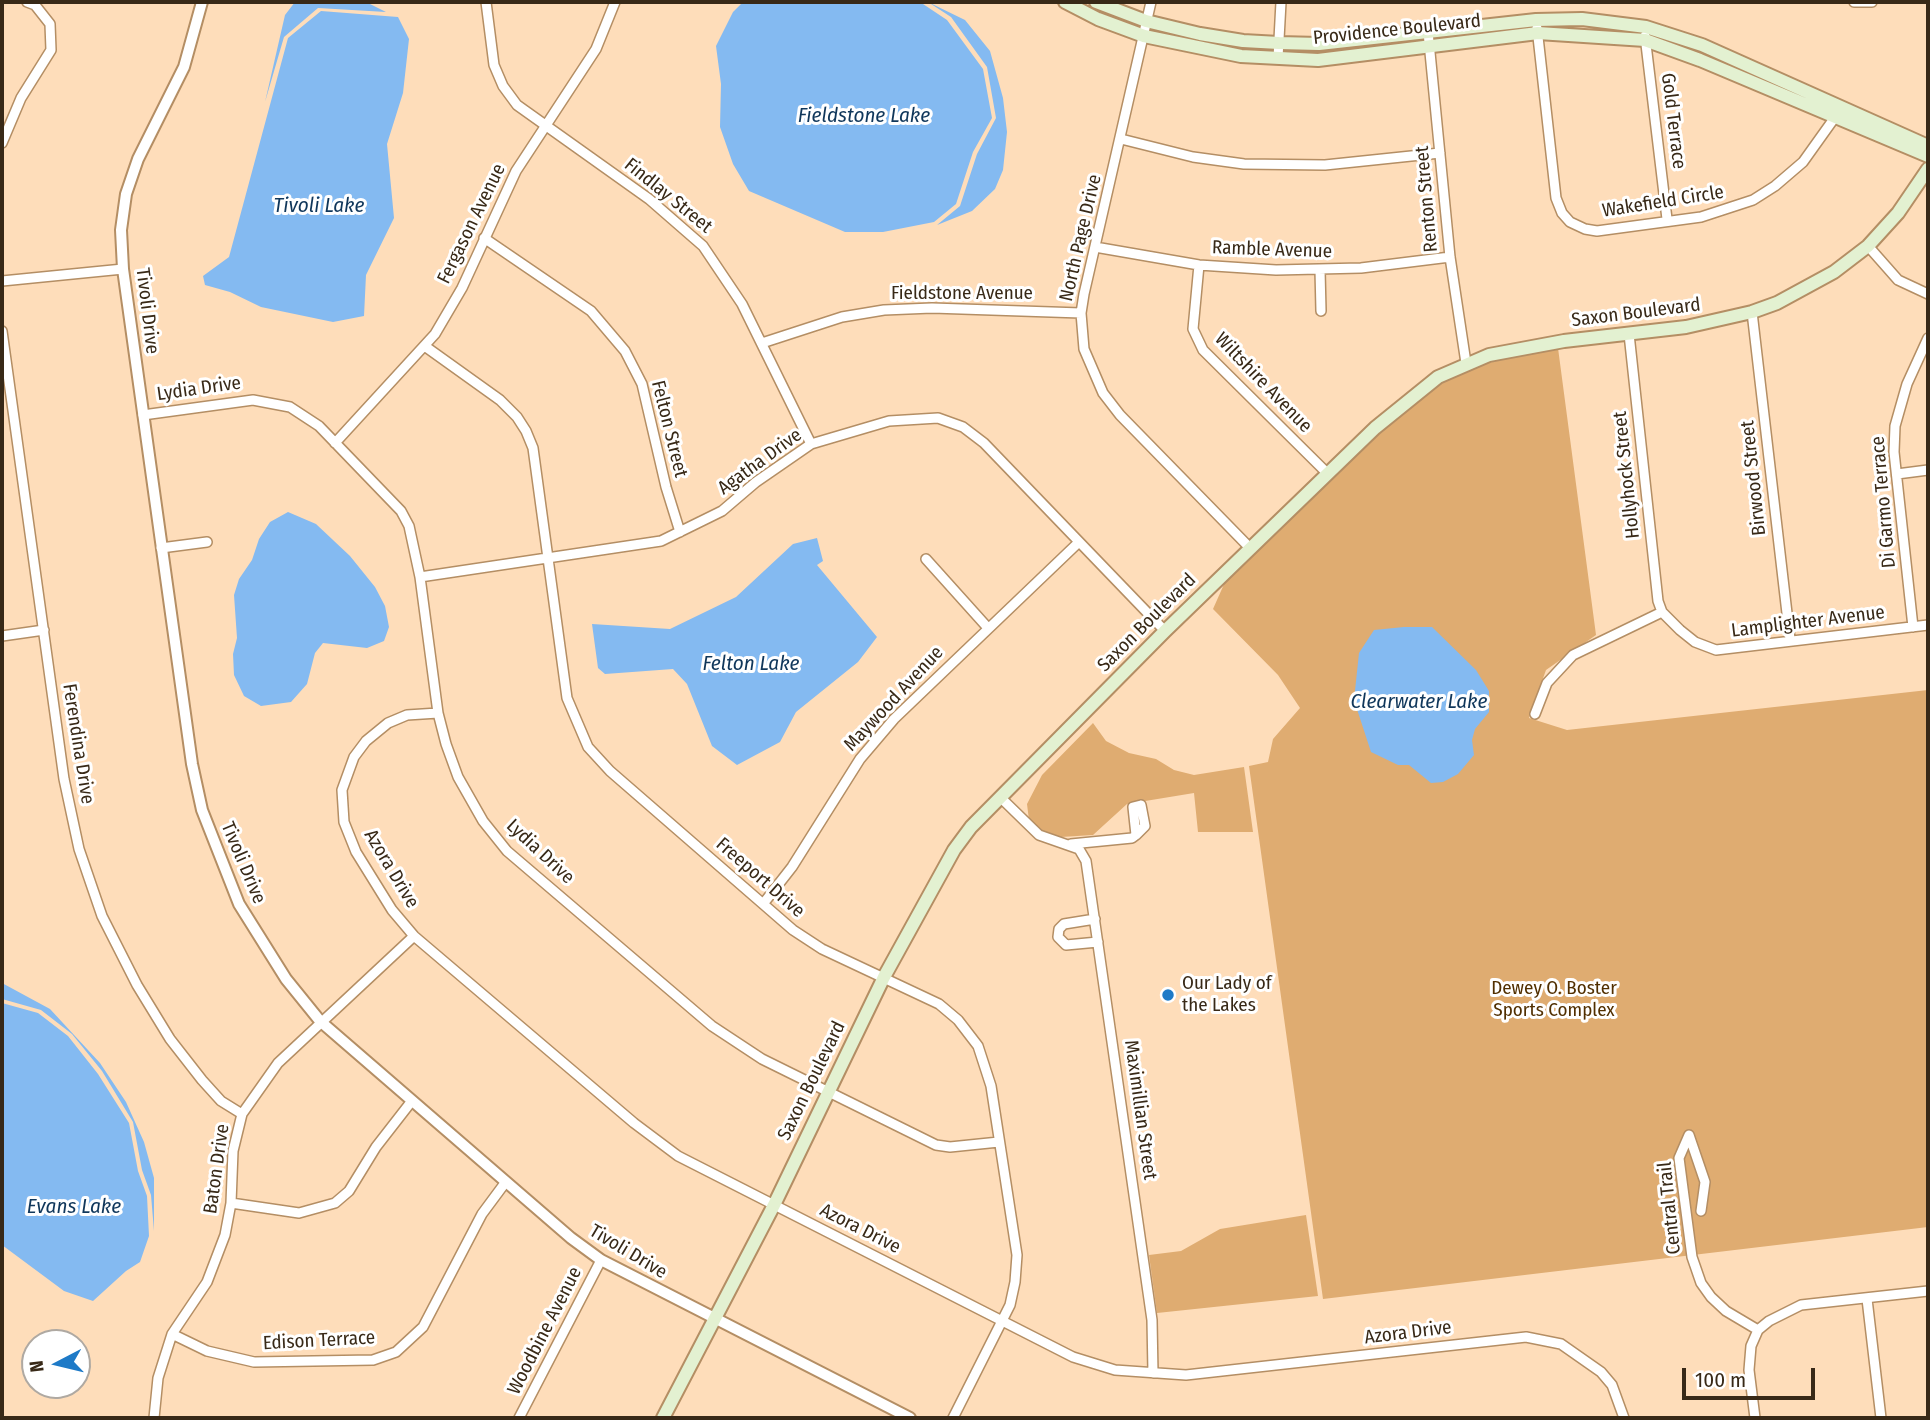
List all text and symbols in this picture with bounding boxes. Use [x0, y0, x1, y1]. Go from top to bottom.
street label: Providence Boulevard [1312, 10, 1482, 50]
street label: Gold Terrace [1656, 72, 1690, 170]
water label: Fieldstone Lake [798, 103, 930, 129]
street label: Renton Street [1411, 145, 1443, 253]
street label: Findlay Street [620, 154, 716, 238]
street label: Fergason Avenue [433, 160, 511, 288]
street label: North Page Drive [1055, 172, 1107, 304]
street label: Wakefield Circle [1601, 181, 1725, 223]
water label: Tivoli Lake [274, 193, 364, 219]
street label: Ramble Avenue [1212, 237, 1332, 263]
street label: Tivoli Drive [130, 267, 164, 355]
street label: Fieldstone Avenue [891, 283, 1033, 305]
street label: Saxon Boulevard [1570, 294, 1702, 332]
street label: Wiltshire Avenue [1210, 328, 1316, 438]
street label: Lydia Drive [156, 372, 242, 406]
street label: Felton Street [646, 378, 692, 480]
street label: Hollyhock Street [1609, 410, 1645, 540]
street label: Birwood Street [1737, 419, 1771, 537]
street label: Agatha Drive [714, 424, 806, 500]
street label: Di Garmo Terrace [1867, 435, 1901, 569]
street label: Saxon Boulevard [1093, 569, 1201, 677]
street label: Lamplighter Avenue [1730, 601, 1886, 643]
street label: Maywood Avenue [840, 642, 948, 756]
water label: Felton Lake [702, 651, 800, 677]
street label: Ferendina Drive [57, 682, 99, 806]
water label: Clearwater Lake [1351, 689, 1487, 715]
street label: Lydia Drive [501, 815, 579, 889]
street label: Tivoli Drive [216, 819, 270, 907]
street label: Azora Drive [359, 826, 423, 912]
street label: Freeport Drive [711, 833, 809, 923]
place label: Our Lady of the Lakes [1182, 973, 1271, 1017]
park label: Dewey O. Boster Sports Complex [1491, 978, 1617, 1022]
marker: Our Lady of the Lakes [1160, 987, 1176, 1003]
street label: Saxon Boulevard [773, 1018, 851, 1144]
street label: Maximillian Street [1119, 1039, 1161, 1181]
street label: Baton Drive [199, 1123, 235, 1215]
street label: Central Trail [1654, 1161, 1686, 1255]
water label: Evans Lake [27, 1194, 121, 1220]
street label: Azora Drive [816, 1199, 904, 1259]
street label: Tivoli Drive [585, 1220, 671, 1284]
street label: Woodbine Avenue [503, 1263, 587, 1399]
street label: Azora Drive [1363, 1316, 1453, 1350]
street label: Edison Terrace [262, 1327, 376, 1355]
north arrow [21, 1329, 91, 1399]
scale bar [1685, 1354, 1818, 1398]
text: N [25, 1359, 49, 1373]
text: 100 m [1695, 1367, 1746, 1393]

